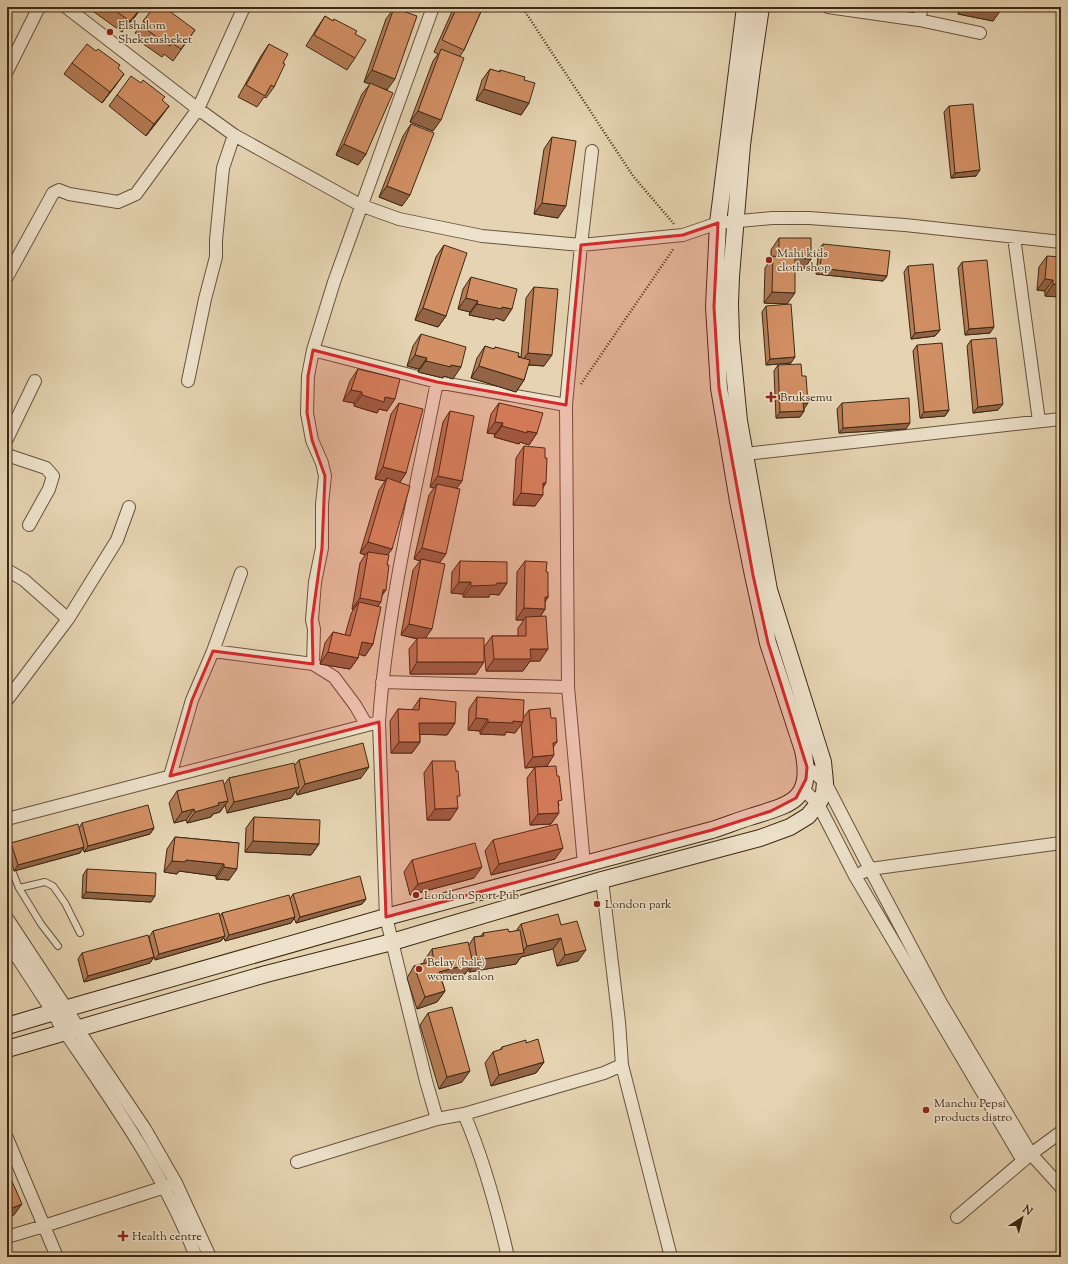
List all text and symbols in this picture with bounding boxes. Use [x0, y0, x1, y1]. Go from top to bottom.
place label: Elshalom Sheketasheket [118, 17, 192, 49]
marker: Elshalom Sheketasheket [105, 27, 115, 37]
place label: Mahi kids cloth shop [777, 245, 831, 277]
marker: Mahi kids cloth shop [764, 255, 774, 265]
place label: Bruksemu [780, 389, 833, 407]
marker: Bruksemu [765, 391, 777, 403]
place label: London Sport Pub [424, 887, 520, 905]
marker: London Sport Pub [411, 890, 421, 900]
place label: London park [605, 896, 672, 914]
marker: London park [592, 899, 602, 909]
place label: Belay (bale) women salon [427, 954, 494, 986]
marker: Belay (bale) women salon [414, 964, 424, 974]
place label: Manchu Pepsi products distro [934, 1095, 1013, 1127]
marker: Manchu Pepsi products distro [921, 1105, 931, 1115]
north arrow [1002, 1198, 1042, 1238]
text: N [1018, 1201, 1036, 1220]
place label: Health centre [132, 1228, 202, 1246]
marker: Health centre [117, 1230, 129, 1242]

